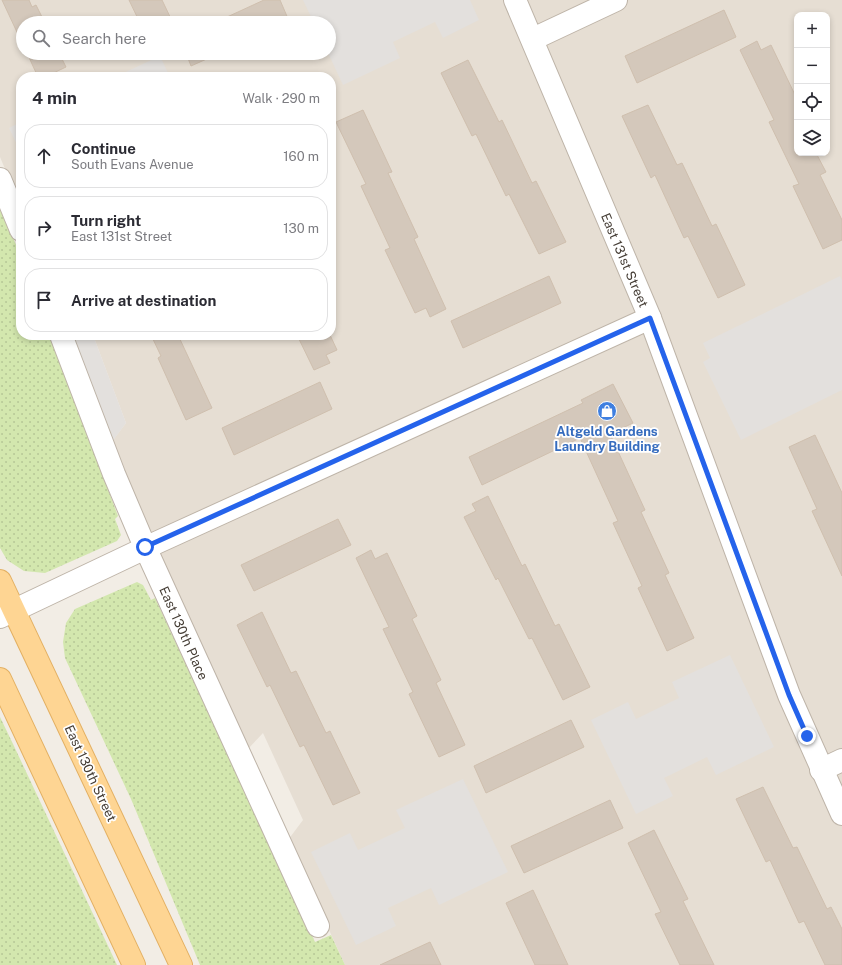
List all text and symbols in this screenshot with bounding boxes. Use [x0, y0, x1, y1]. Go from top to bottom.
map controls [794, 12, 830, 156]
button: + [794, 12, 830, 48]
search box [16, 16, 336, 60]
icon: search [30, 27, 52, 49]
text: Search here [62, 30, 146, 47]
button: − [794, 48, 830, 84]
button: locate [794, 84, 830, 120]
text: 4 min [32, 88, 77, 108]
text: Walk · 290 m [242, 91, 320, 106]
button: layers [794, 120, 830, 156]
text: Continue [71, 140, 136, 157]
icon: ahead [33, 145, 55, 167]
text: 160 m [283, 149, 319, 164]
text: South Evans Avenue [71, 157, 194, 172]
street label: East 131st Street [598, 211, 651, 310]
text: Turn right [71, 212, 141, 229]
icon: right [33, 217, 55, 239]
text: 130 m [283, 221, 319, 236]
text: East 131st Street [71, 229, 172, 244]
icon: arrive [33, 289, 55, 311]
text: Arrive at destination [71, 292, 216, 309]
shop icon: Altgeld Gardens Laundry Building [596, 400, 618, 422]
place label: Altgeld Gardens Laundry Building [554, 424, 660, 454]
route start [136, 538, 154, 556]
street label: East 130th Place [156, 584, 211, 682]
street label: East 130th Street [62, 723, 119, 824]
route end [798, 727, 816, 745]

